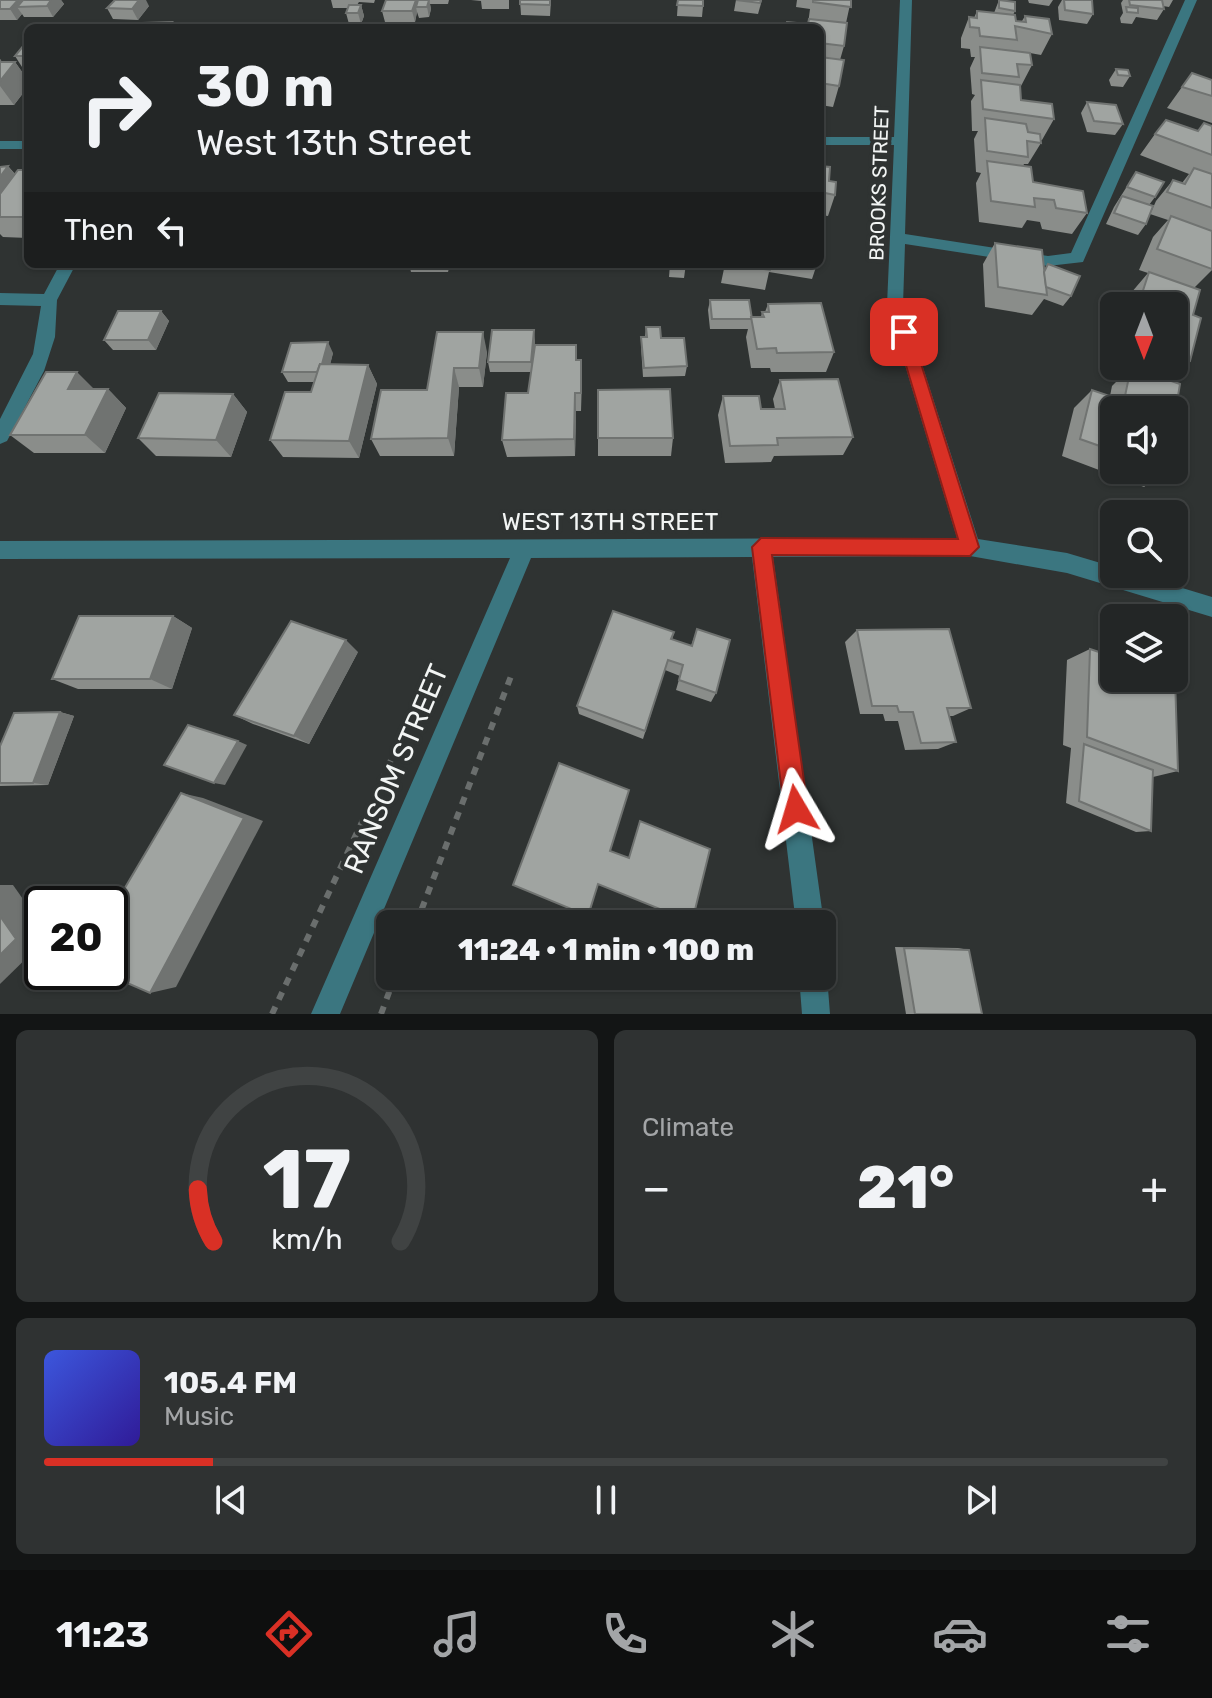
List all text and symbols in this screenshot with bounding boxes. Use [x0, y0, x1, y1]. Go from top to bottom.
text: 30 m [196, 54, 334, 120]
icon: right [64, 56, 168, 160]
street label: BROOKS STREET [864, 105, 894, 261]
text: West 13th Street [196, 121, 471, 164]
icon: left [150, 208, 194, 252]
text: Then [64, 212, 134, 248]
north arrow [1100, 292, 1188, 380]
map controls [1100, 292, 1188, 692]
pin [870, 298, 938, 366]
icon: arrive [882, 310, 926, 354]
button: sound [1100, 396, 1188, 484]
button: search [1100, 500, 1188, 588]
street label: WEST 13TH STREET [502, 508, 718, 536]
button: layers [1100, 604, 1188, 692]
street label: RANSOM STREET [337, 659, 455, 879]
position arrow [754, 767, 838, 851]
speed limit sign: 20 [24, 886, 128, 990]
text: 11:24 · 1 min · 100 m [458, 932, 754, 968]
text: Climate [642, 1112, 734, 1143]
text: 17 [262, 1130, 352, 1229]
text: 21° [857, 1152, 954, 1223]
text: − [642, 1162, 671, 1214]
text: + [1141, 1162, 1168, 1214]
text: km/h [271, 1222, 343, 1256]
text: 105.4 FM [164, 1365, 297, 1401]
text: Music [164, 1401, 234, 1432]
icon: previous [209, 1478, 253, 1522]
icon: pause [584, 1478, 628, 1522]
icon: next [959, 1478, 1003, 1522]
icon: directions [261, 1606, 317, 1662]
icon: music [429, 1606, 485, 1662]
icon: phone [597, 1606, 653, 1662]
icon: climate [765, 1606, 821, 1662]
icon: car [932, 1606, 988, 1662]
icon: filters [1100, 1606, 1156, 1662]
text: 11:23 [56, 1613, 149, 1656]

